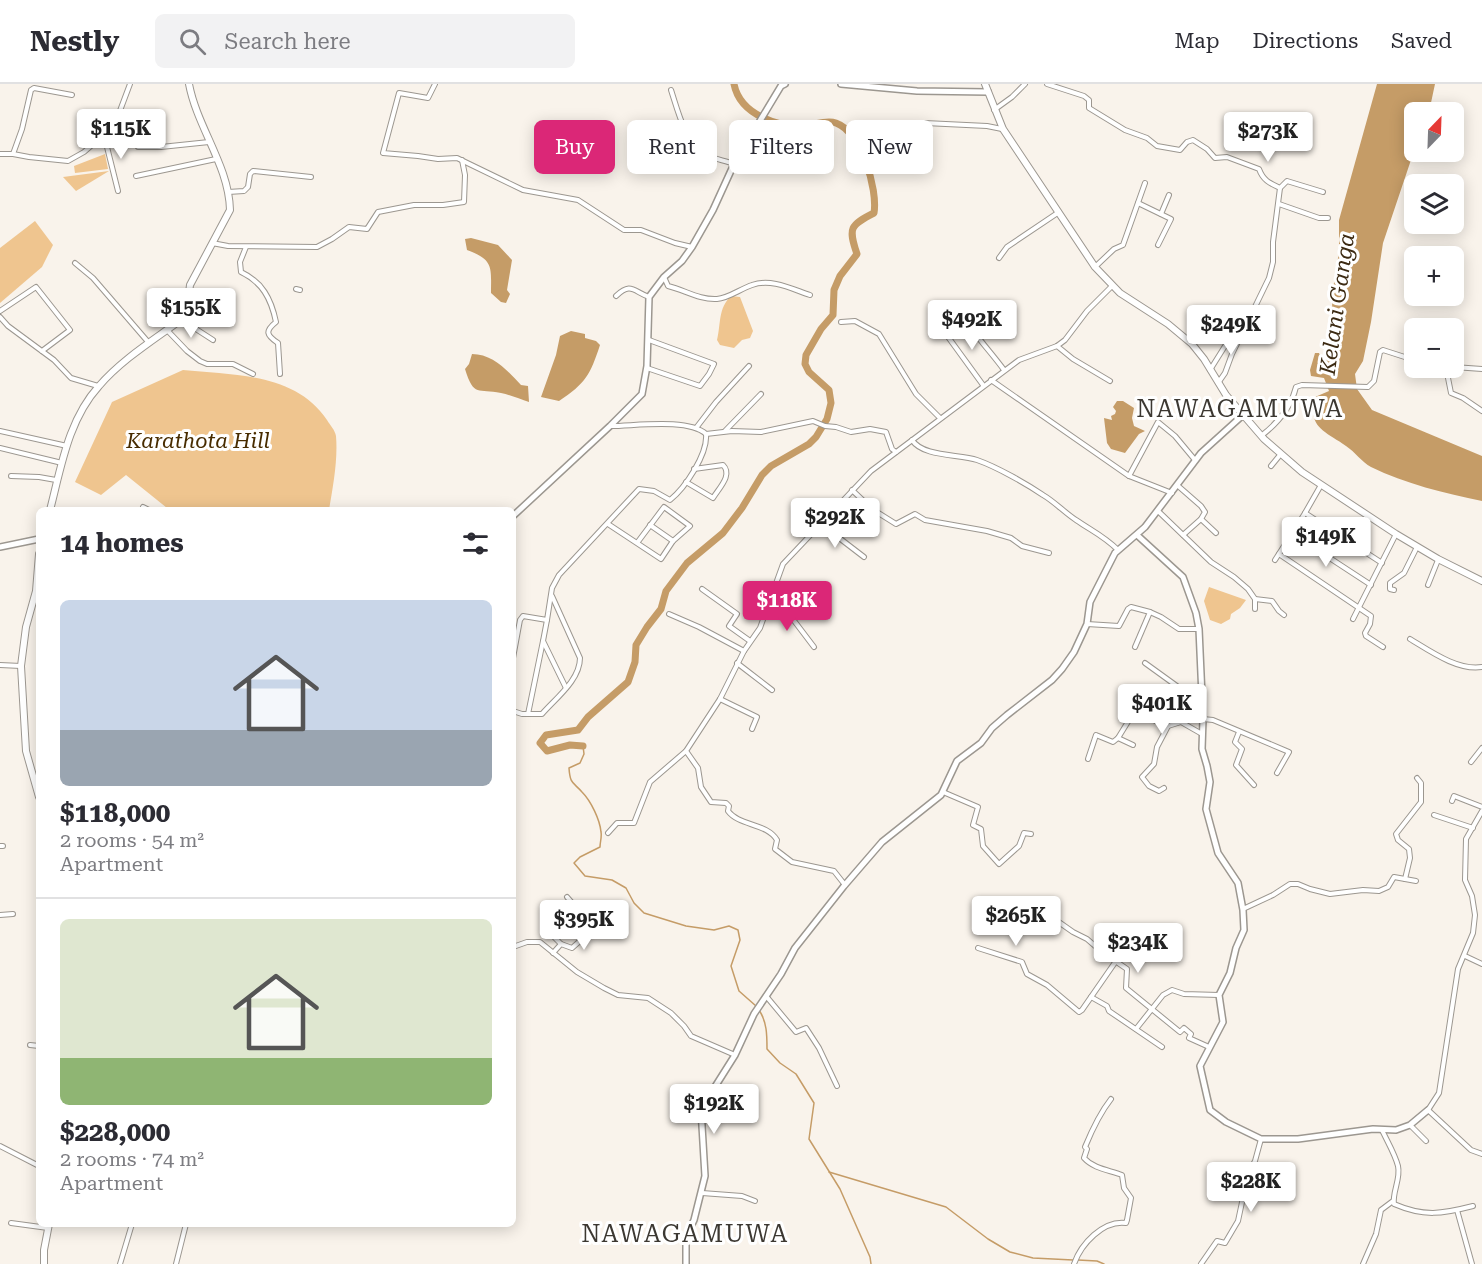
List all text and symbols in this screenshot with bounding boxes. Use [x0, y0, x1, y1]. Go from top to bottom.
search box [155, 14, 575, 68]
text: Nestly [30, 25, 119, 58]
icon: search [176, 25, 209, 58]
text: Search here [224, 29, 351, 54]
text: Map [1175, 29, 1219, 53]
text: Directions [1252, 29, 1358, 53]
text: Saved [1391, 29, 1452, 53]
north arrow [1404, 102, 1464, 162]
map controls [1404, 102, 1464, 378]
pin: $115K [79, 109, 163, 160]
pin: $273K [1226, 112, 1310, 163]
text: $115K [91, 116, 151, 140]
text: $273K [1238, 119, 1298, 143]
chip: Buy [534, 120, 615, 174]
chip: Rent [627, 120, 717, 174]
chip: Filters [729, 120, 834, 174]
chip: New [846, 120, 933, 174]
button: layers [1404, 174, 1464, 234]
water label: Kelani Ganga [1315, 232, 1359, 377]
button: + [1404, 246, 1464, 306]
pin: $155K [149, 288, 233, 339]
text: $155K [161, 295, 221, 319]
pin: $492K [930, 300, 1014, 351]
pin: $249K [1189, 305, 1273, 356]
text: $492K [942, 307, 1002, 331]
text: $249K [1201, 312, 1261, 336]
button: − [1404, 318, 1464, 378]
district label: NAWAGAMUWA [1136, 395, 1344, 423]
park label: Karathota Hill [125, 429, 270, 453]
pin: $292K [793, 498, 877, 549]
text: $292K [805, 505, 865, 529]
pin: $149K [1284, 517, 1368, 568]
text: $149K [1296, 524, 1356, 548]
icon: filters [459, 527, 492, 560]
text: 14 homes [60, 528, 184, 558]
pin: $118K [745, 581, 829, 632]
text: $118K [757, 588, 817, 612]
icon: home [222, 639, 330, 747]
pin: $401K [1120, 684, 1204, 735]
text: $401K [1132, 691, 1192, 715]
text: $118,000 [60, 798, 170, 828]
text: 2 rooms · 54 m² [60, 828, 204, 852]
text: Apartment [60, 852, 163, 876]
pin: $265K [974, 896, 1058, 947]
pin: $395K [542, 900, 626, 951]
text: $265K [986, 903, 1046, 927]
text: $395K [554, 907, 614, 931]
pin: $234K [1096, 923, 1180, 974]
text: $234K [1108, 930, 1168, 954]
icon: home [222, 958, 330, 1066]
pin: $192K [672, 1084, 756, 1135]
text: $192K [684, 1091, 744, 1115]
text: $228,000 [60, 1117, 170, 1147]
text: 2 rooms · 74 m² [60, 1147, 204, 1171]
pin: $228K [1209, 1162, 1293, 1213]
text: $228K [1221, 1169, 1281, 1193]
text: Apartment [60, 1171, 163, 1195]
district label: NAWAGAMUWA [581, 1220, 789, 1248]

